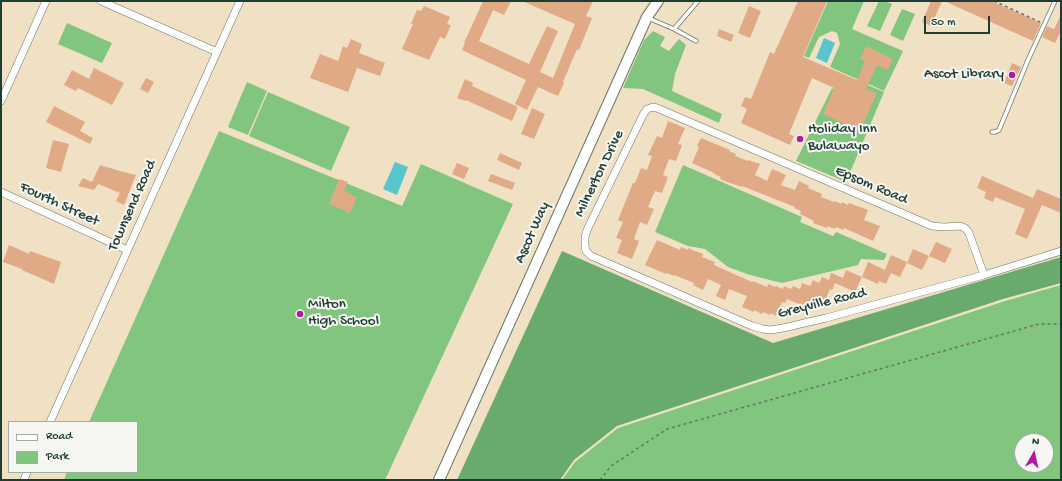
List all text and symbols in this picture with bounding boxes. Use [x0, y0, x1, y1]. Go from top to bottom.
scale bar [926, 8, 992, 34]
text: 50 m [931, 16, 956, 30]
place label: Ascot Library [924, 66, 1004, 84]
marker: Ascot Library [1007, 70, 1017, 80]
place label: Holiday Inn Bulawayo [808, 121, 877, 156]
street label: Milnerton Drive [571, 128, 629, 220]
marker: Holiday Inn Bulawayo [795, 134, 805, 144]
street label: Townsend Road [105, 158, 161, 254]
street label: Epsom Road [832, 163, 910, 209]
street label: Fourth Street [16, 179, 102, 231]
street label: Ascot Way [511, 199, 555, 267]
street label: Greyville Road [776, 284, 868, 324]
place label: Milton High School [308, 296, 379, 331]
marker: Milton High School [295, 309, 305, 319]
legend [8, 421, 138, 473]
text: Road [46, 430, 72, 444]
north arrow [1014, 433, 1054, 473]
text: N [1031, 436, 1040, 449]
text: Park [46, 450, 69, 464]

